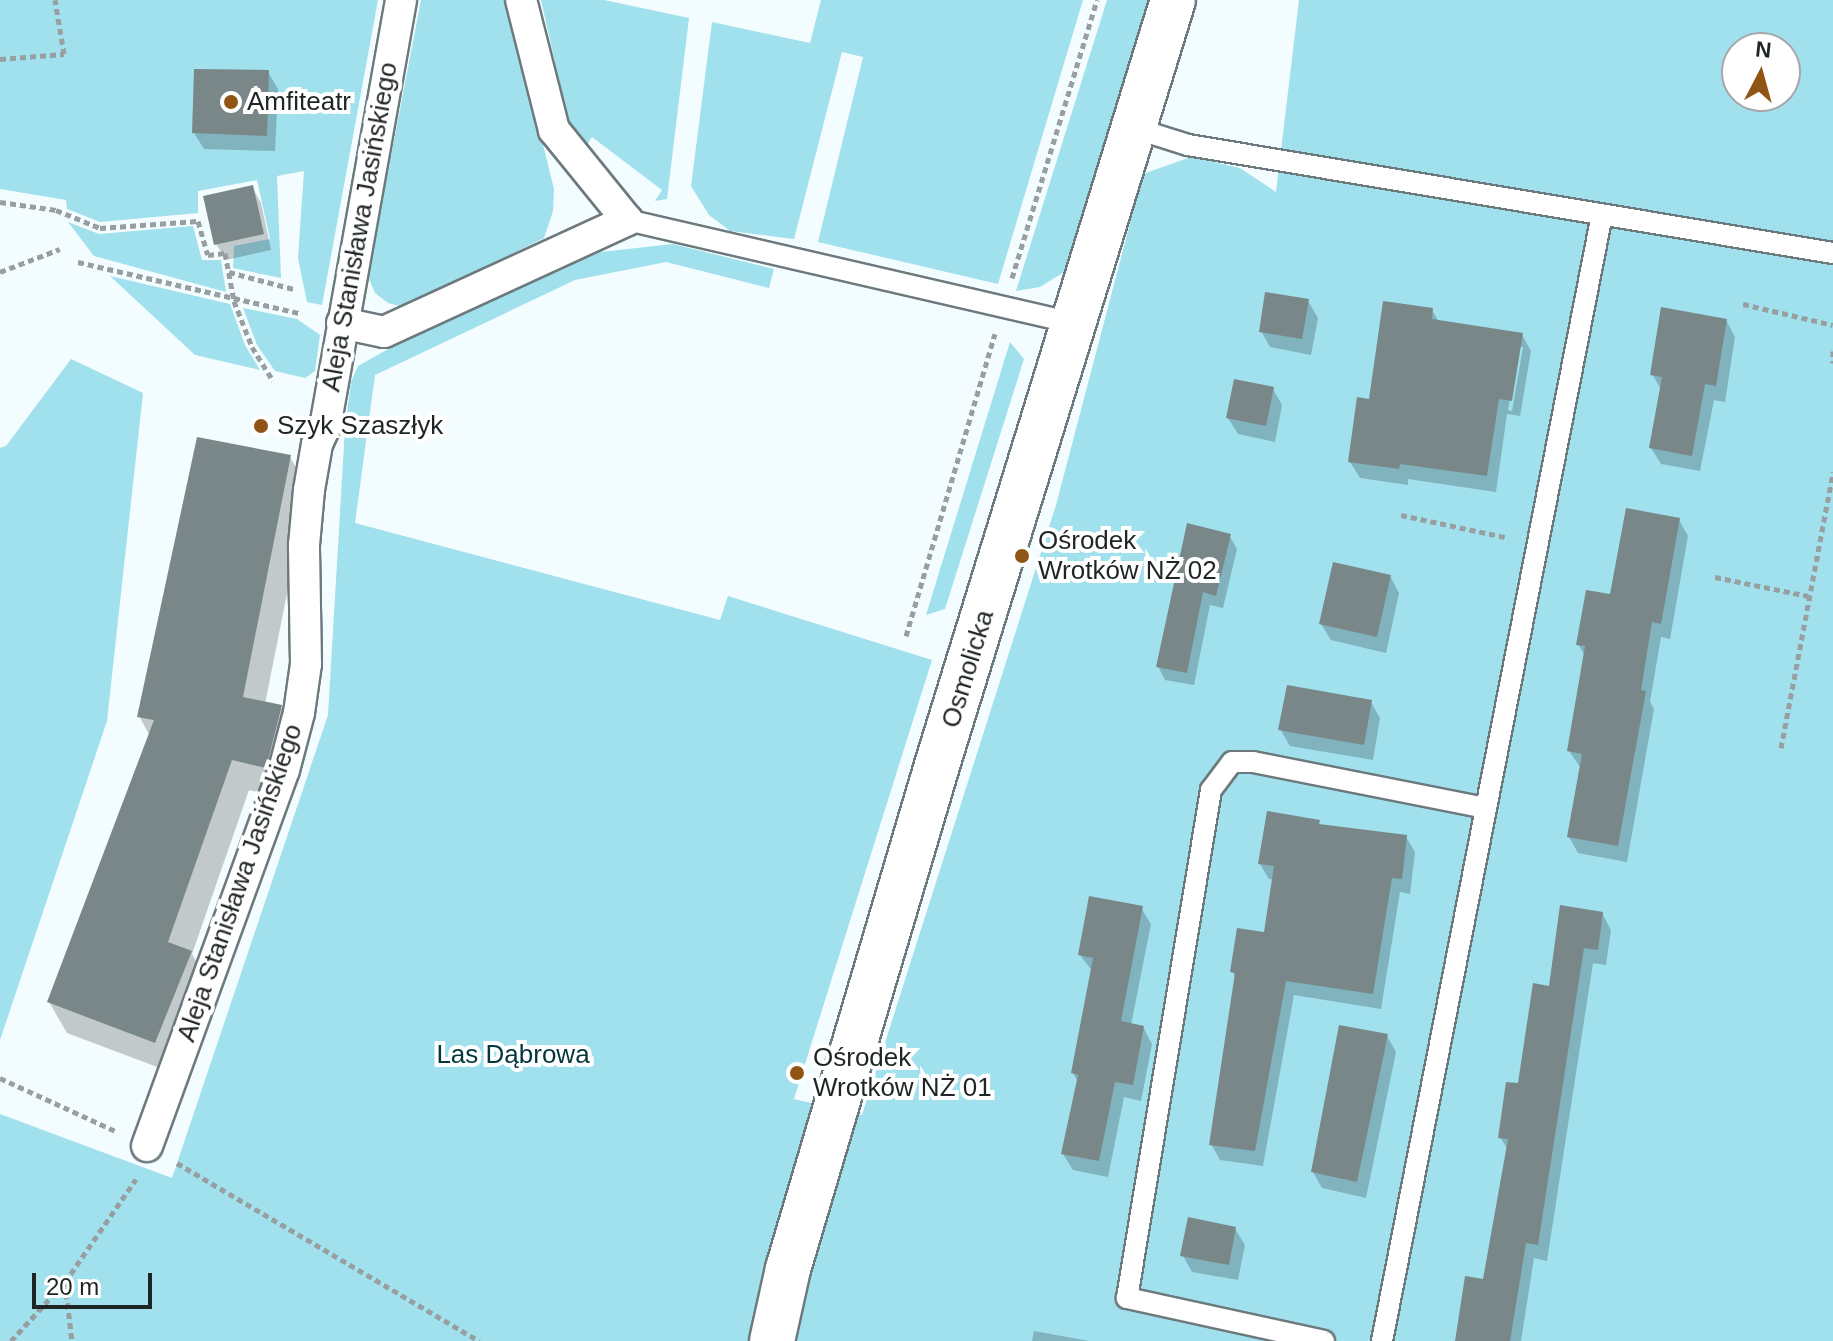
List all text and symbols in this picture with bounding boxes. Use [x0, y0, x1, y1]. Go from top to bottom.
north arrow [1721, 32, 1801, 112]
text: N [1754, 36, 1773, 63]
street label: Aleja Stanisława Jasińskiego [316, 60, 404, 394]
place label: Amfiteatr [247, 86, 351, 118]
marker: Amfiteatr [222, 93, 240, 111]
place label: Szyk Szaszłyk [277, 410, 443, 442]
marker: Szyk Szaszłyk [252, 417, 270, 435]
place label: Ośrodek Wrotków NŻ 02 [1038, 525, 1217, 586]
marker: Ośrodek Wrotków NŻ 02 [1013, 547, 1031, 565]
street label: Osmolicka [935, 606, 1001, 732]
street label: Aleja Stanisława Jasińskiego [171, 720, 309, 1046]
park label: Las Dąbrowa [436, 1039, 590, 1071]
place label: Ośrodek Wrotków NŻ 01 [813, 1042, 992, 1104]
marker: Ośrodek Wrotków NŻ 01 [788, 1064, 806, 1082]
scale bar [36, 1257, 156, 1307]
text: 20 m [46, 1273, 99, 1300]

